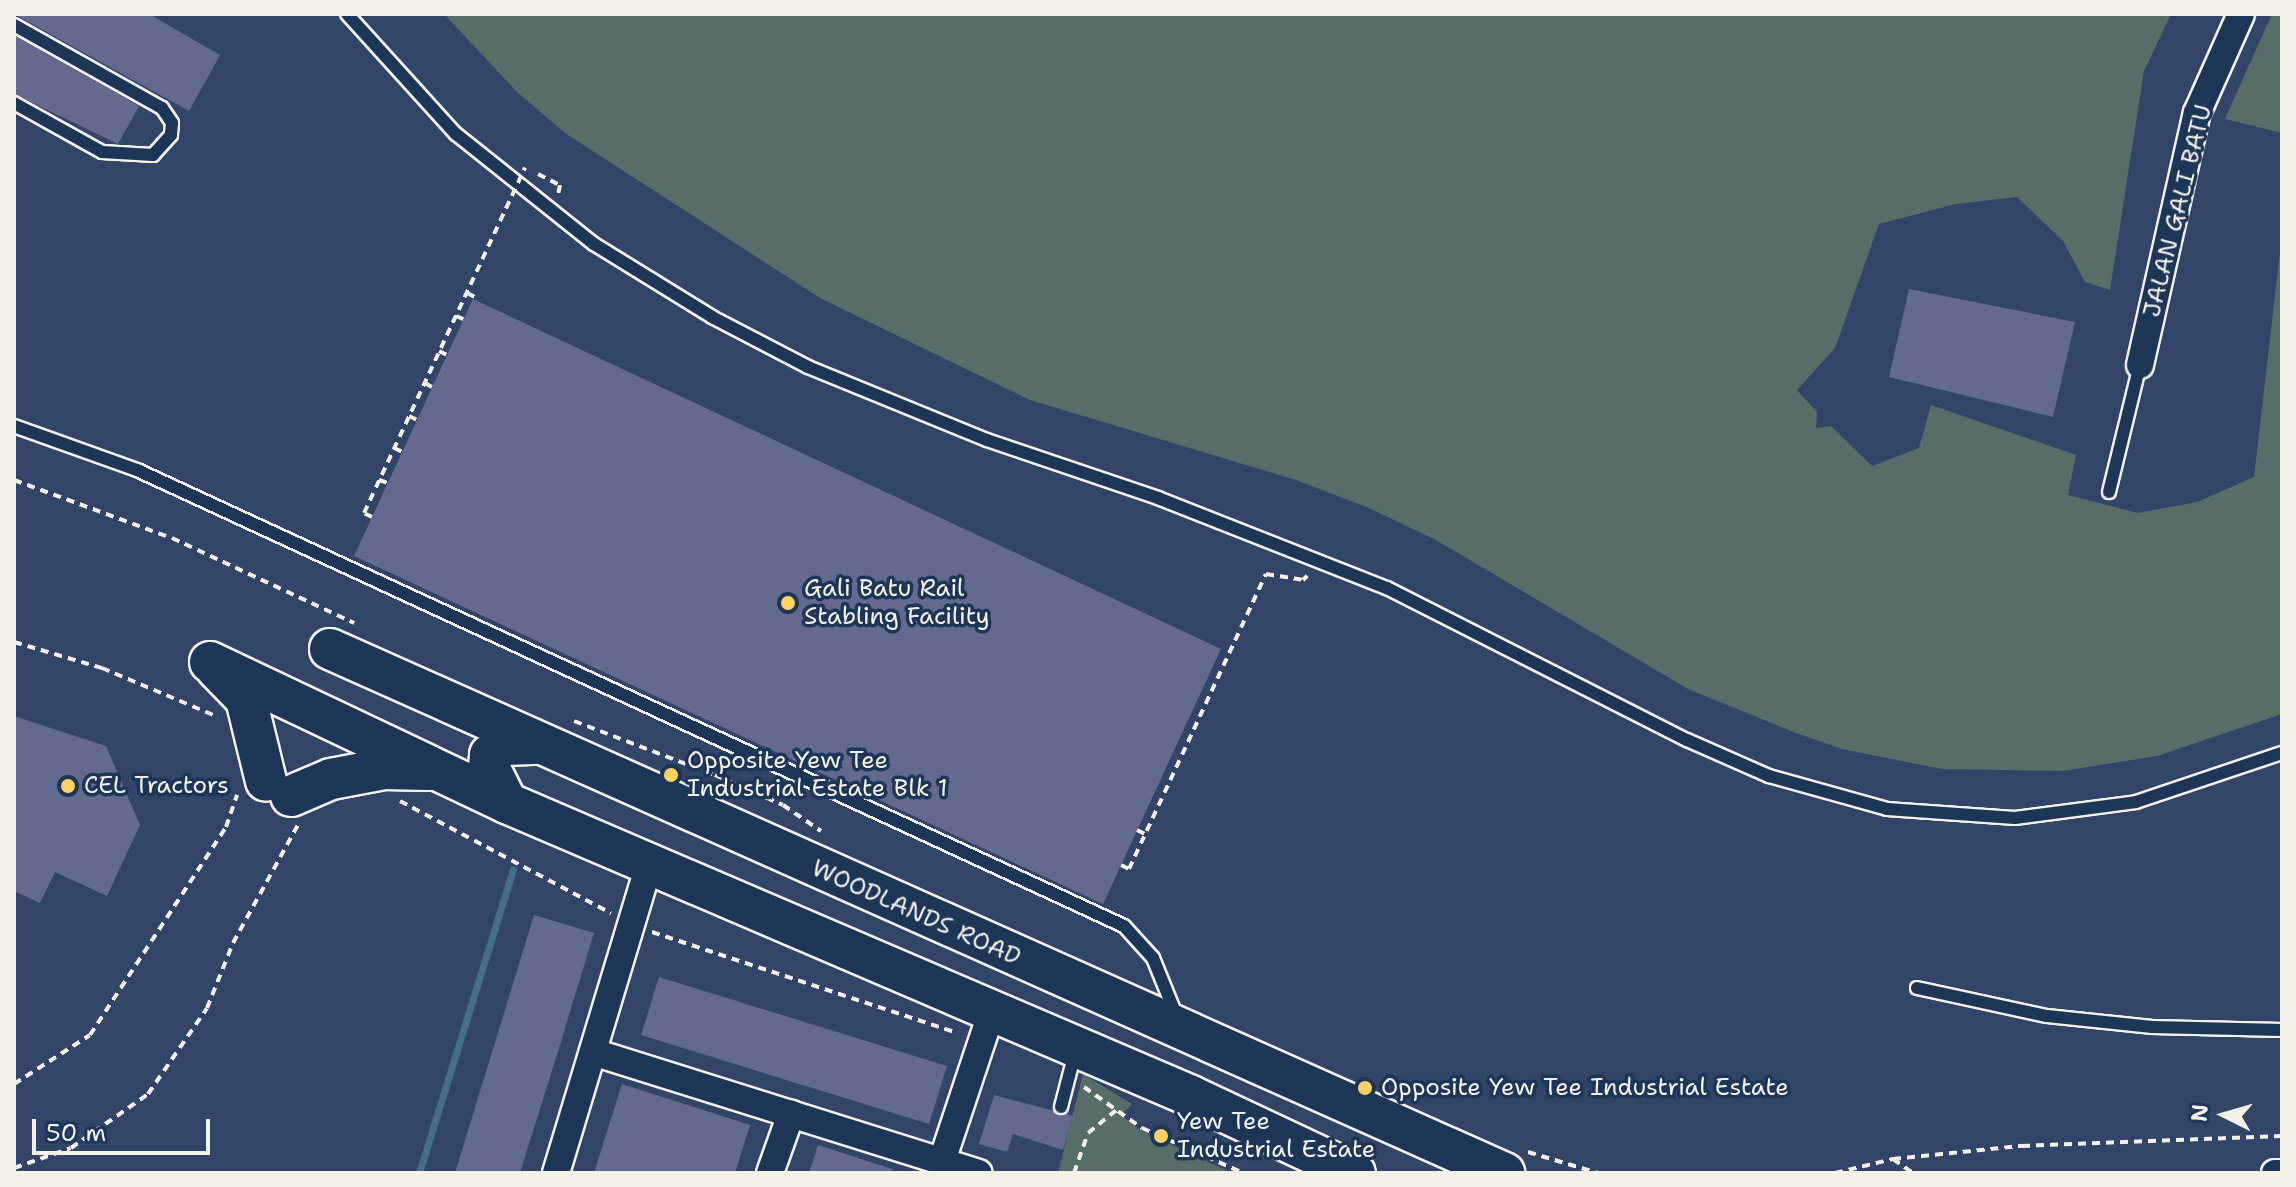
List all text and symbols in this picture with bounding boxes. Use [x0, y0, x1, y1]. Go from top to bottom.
street label: JALAN GALI BATU [2138, 102, 2218, 320]
place label: Gali Batu Rail Stabling Facility [804, 575, 989, 631]
marker: Gali Batu Rail Stabling Facility [779, 594, 797, 612]
place label: Opposite Yew Tee Industrial Estate Blk 1 [687, 747, 948, 803]
marker: Opposite Yew Tee Industrial Estate Blk 1 [662, 766, 680, 784]
place label: CEL Tractors [84, 772, 229, 800]
marker: CEL Tractors [59, 777, 77, 795]
street label: WOODLANDS ROAD [807, 854, 1025, 972]
place label: Opposite Yew Tee Industrial Estate [1381, 1074, 1789, 1102]
north arrow [2184, 1075, 2264, 1155]
marker: Opposite Yew Tee Industrial Estate [1356, 1079, 1374, 1097]
scale bar [36, 1103, 214, 1153]
text: N [2184, 1103, 2215, 1123]
place label: Yew Tee Industrial Estate [1177, 1108, 1375, 1164]
text: 50 m [46, 1117, 106, 1149]
marker: Yew Tee Industrial Estate [1152, 1127, 1170, 1145]

